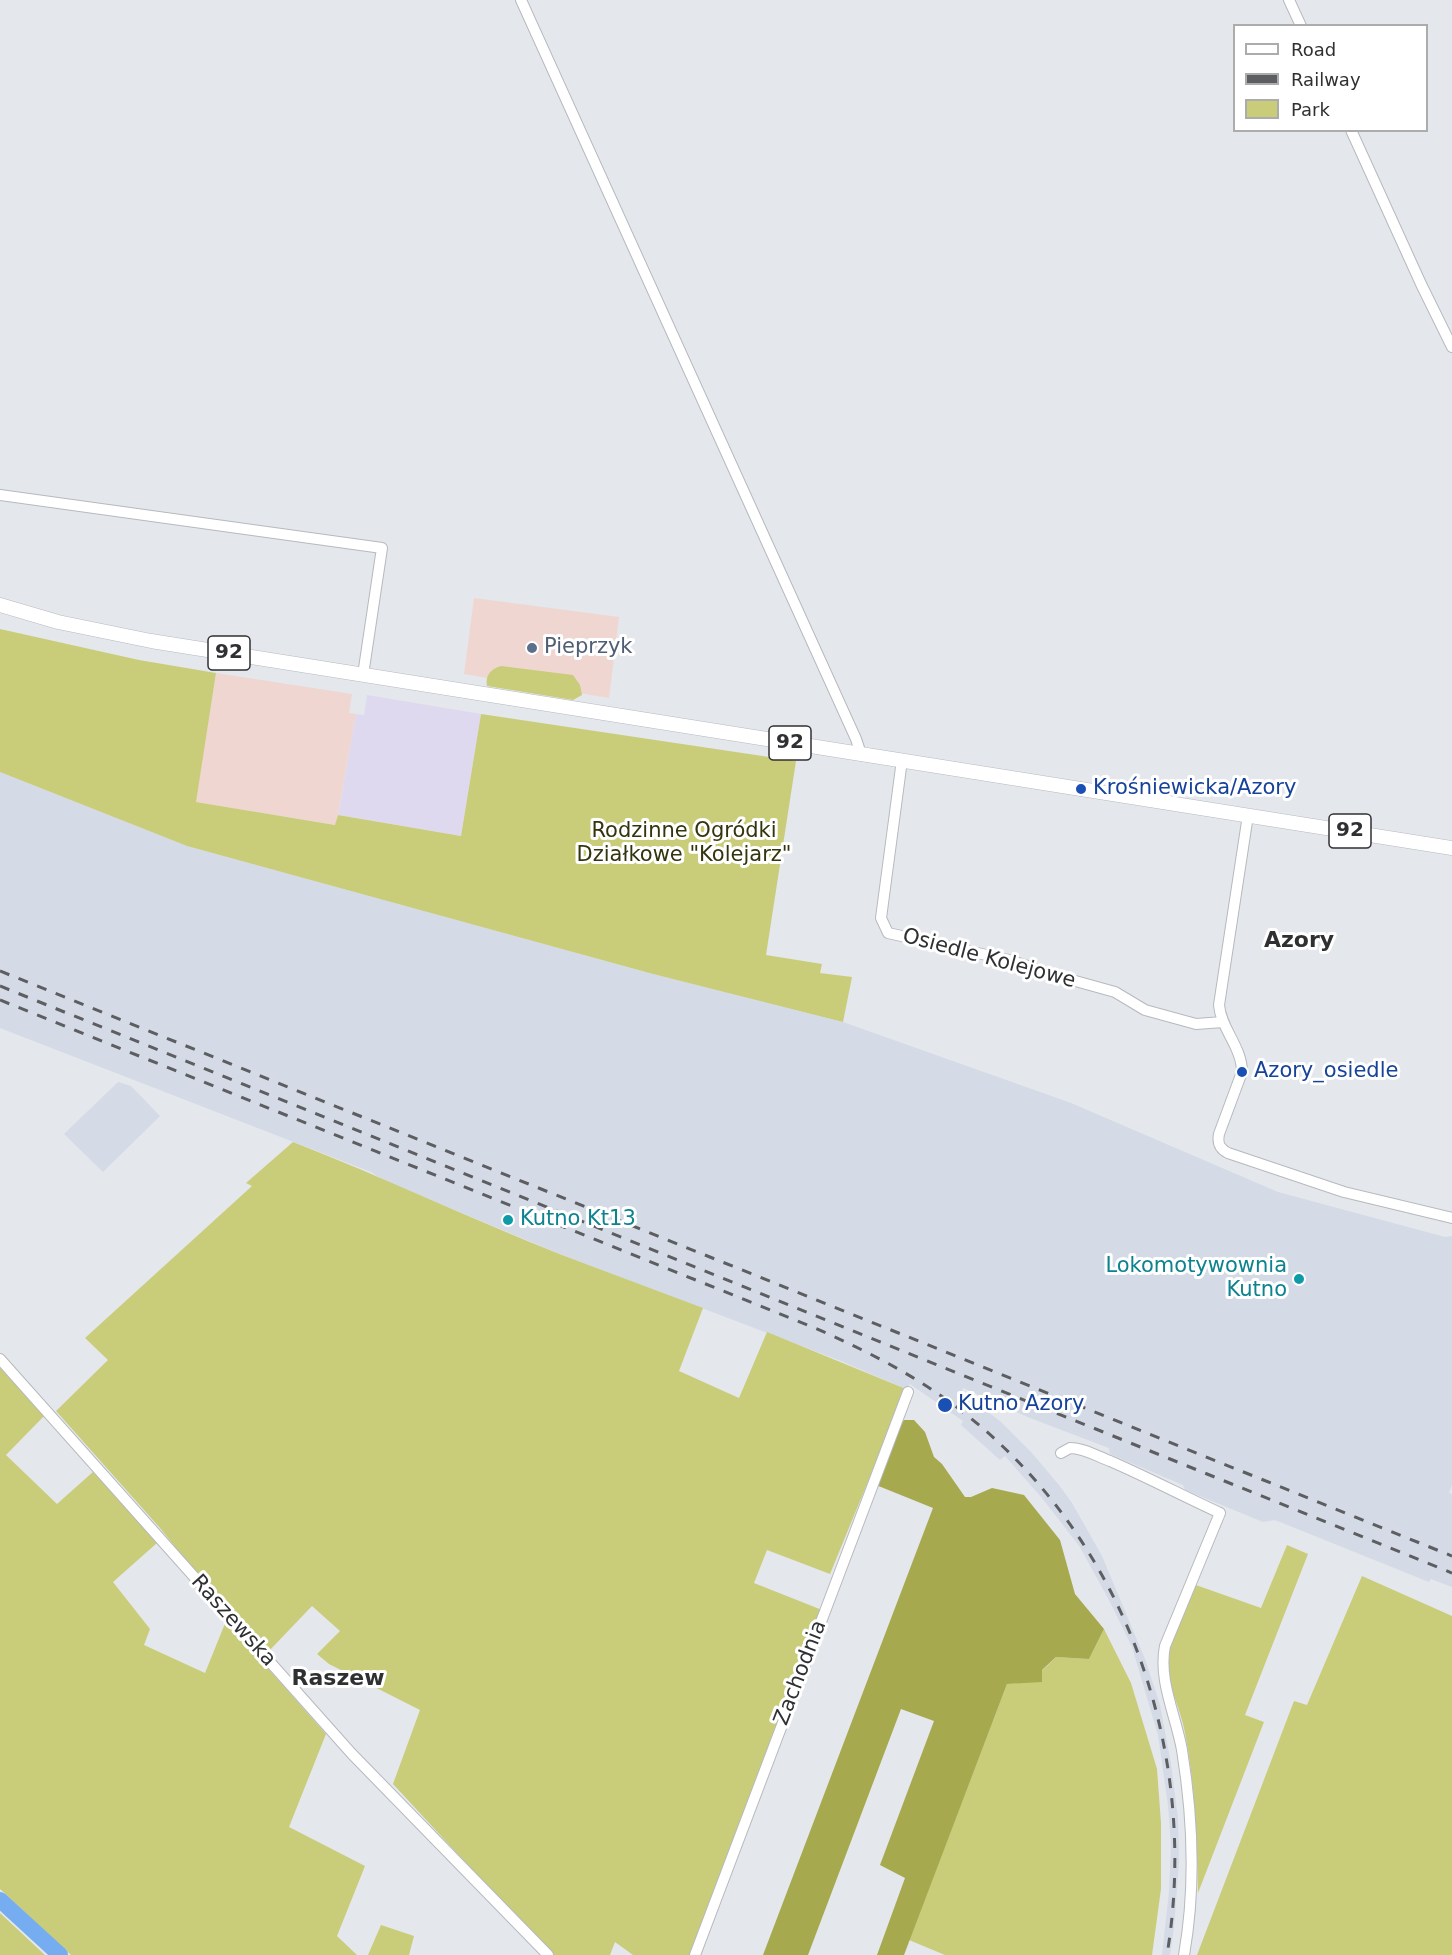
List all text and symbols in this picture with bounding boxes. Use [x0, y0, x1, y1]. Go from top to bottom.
legend [1233, 24, 1428, 132]
text: Road [1291, 39, 1336, 60]
text: Railway [1291, 69, 1361, 90]
text: Park [1291, 99, 1330, 120]
place label: Pieprzyk [544, 635, 633, 661]
road number: 92 [208, 636, 250, 670]
marker: Pieprzyk [525, 641, 539, 655]
road number: 92 [769, 726, 811, 760]
place label: Krośniewicka/Azory [1093, 776, 1296, 802]
marker: Krośniewicka/Azory [1074, 782, 1088, 796]
road number: 92 [1329, 814, 1371, 848]
park label: Rodzinne Ogródki Działkowe "Kolejarz" [577, 819, 791, 869]
street label: Osiedle Kolejowe [900, 924, 1078, 994]
district label: Azory [1264, 928, 1334, 954]
place label: Azory_osiedle [1254, 1059, 1398, 1085]
marker: Azory_osiedle [1235, 1065, 1249, 1079]
place label: Kutno Kt13 [520, 1207, 636, 1233]
marker: Kutno Kt13 [501, 1213, 515, 1227]
place label: Lokomotywownia Kutno [1105, 1254, 1287, 1304]
marker: Lokomotywownia Kutno [1292, 1272, 1306, 1286]
place label: Kutno Azory [958, 1392, 1084, 1418]
marker: Kutno Azory [936, 1396, 954, 1414]
street label: Raszewska [185, 1570, 281, 1672]
street label: Zachodnia [769, 1617, 833, 1729]
district label: Raszew [292, 1666, 384, 1692]

